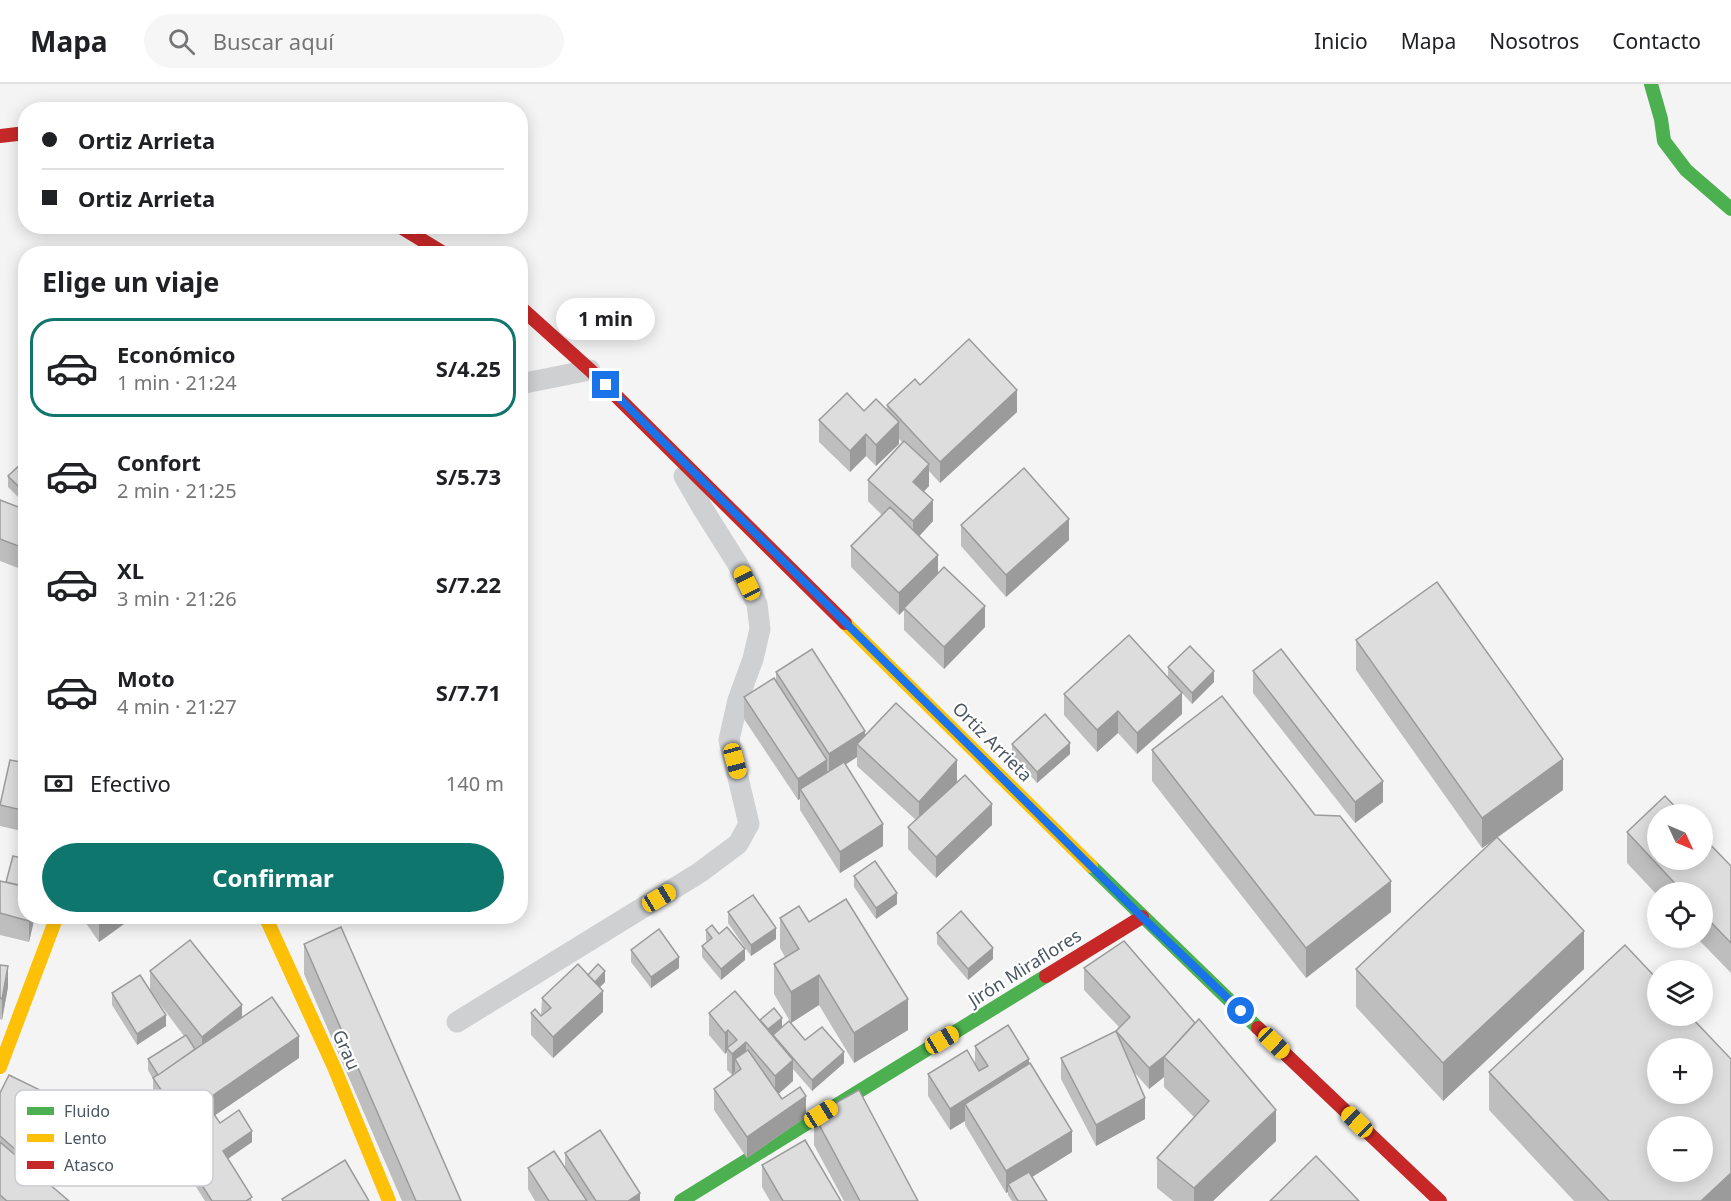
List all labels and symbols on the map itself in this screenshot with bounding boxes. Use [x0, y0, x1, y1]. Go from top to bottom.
callout: 1 min [556, 298, 656, 340]
route end [592, 371, 619, 398]
car [731, 563, 763, 603]
street label: Ortiz Arrieta [948, 696, 1038, 786]
car [722, 741, 748, 781]
north arrow [1647, 804, 1713, 870]
car [639, 881, 679, 915]
street label: Jirón Miraflores [962, 923, 1086, 1013]
route start [1227, 997, 1254, 1024]
car [922, 1023, 962, 1057]
car [1255, 1024, 1293, 1062]
street label: Grau [328, 1026, 366, 1073]
legend [15, 1090, 213, 1186]
car [801, 1097, 841, 1131]
text: Fluido [64, 1100, 110, 1122]
car [1338, 1103, 1376, 1141]
text: Lento [64, 1127, 107, 1149]
text: Atasco [64, 1154, 114, 1176]

